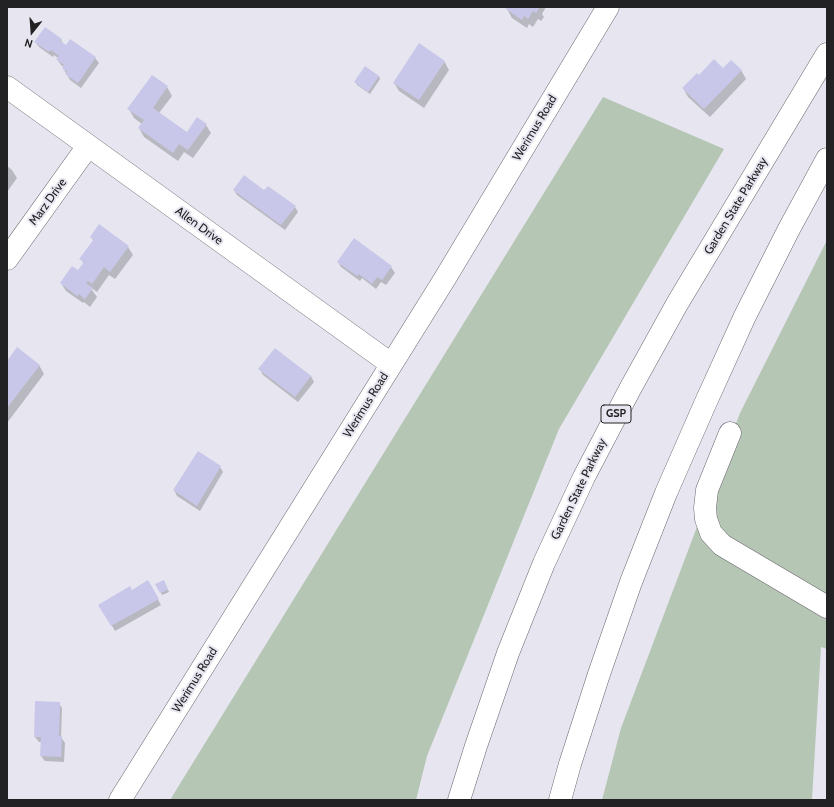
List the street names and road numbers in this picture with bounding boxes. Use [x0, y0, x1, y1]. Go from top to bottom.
street label: Werimus Road [510, 93, 560, 163]
street label: Garden State Parkway [701, 155, 771, 257]
street label: Marz Drive [26, 176, 70, 228]
street label: Allen Drive [172, 204, 226, 248]
street label: Werimus Road [340, 370, 392, 440]
road number: GSP [601, 405, 631, 423]
street label: Garden State Parkway [548, 436, 610, 542]
street label: Werimus Road [169, 645, 221, 715]

